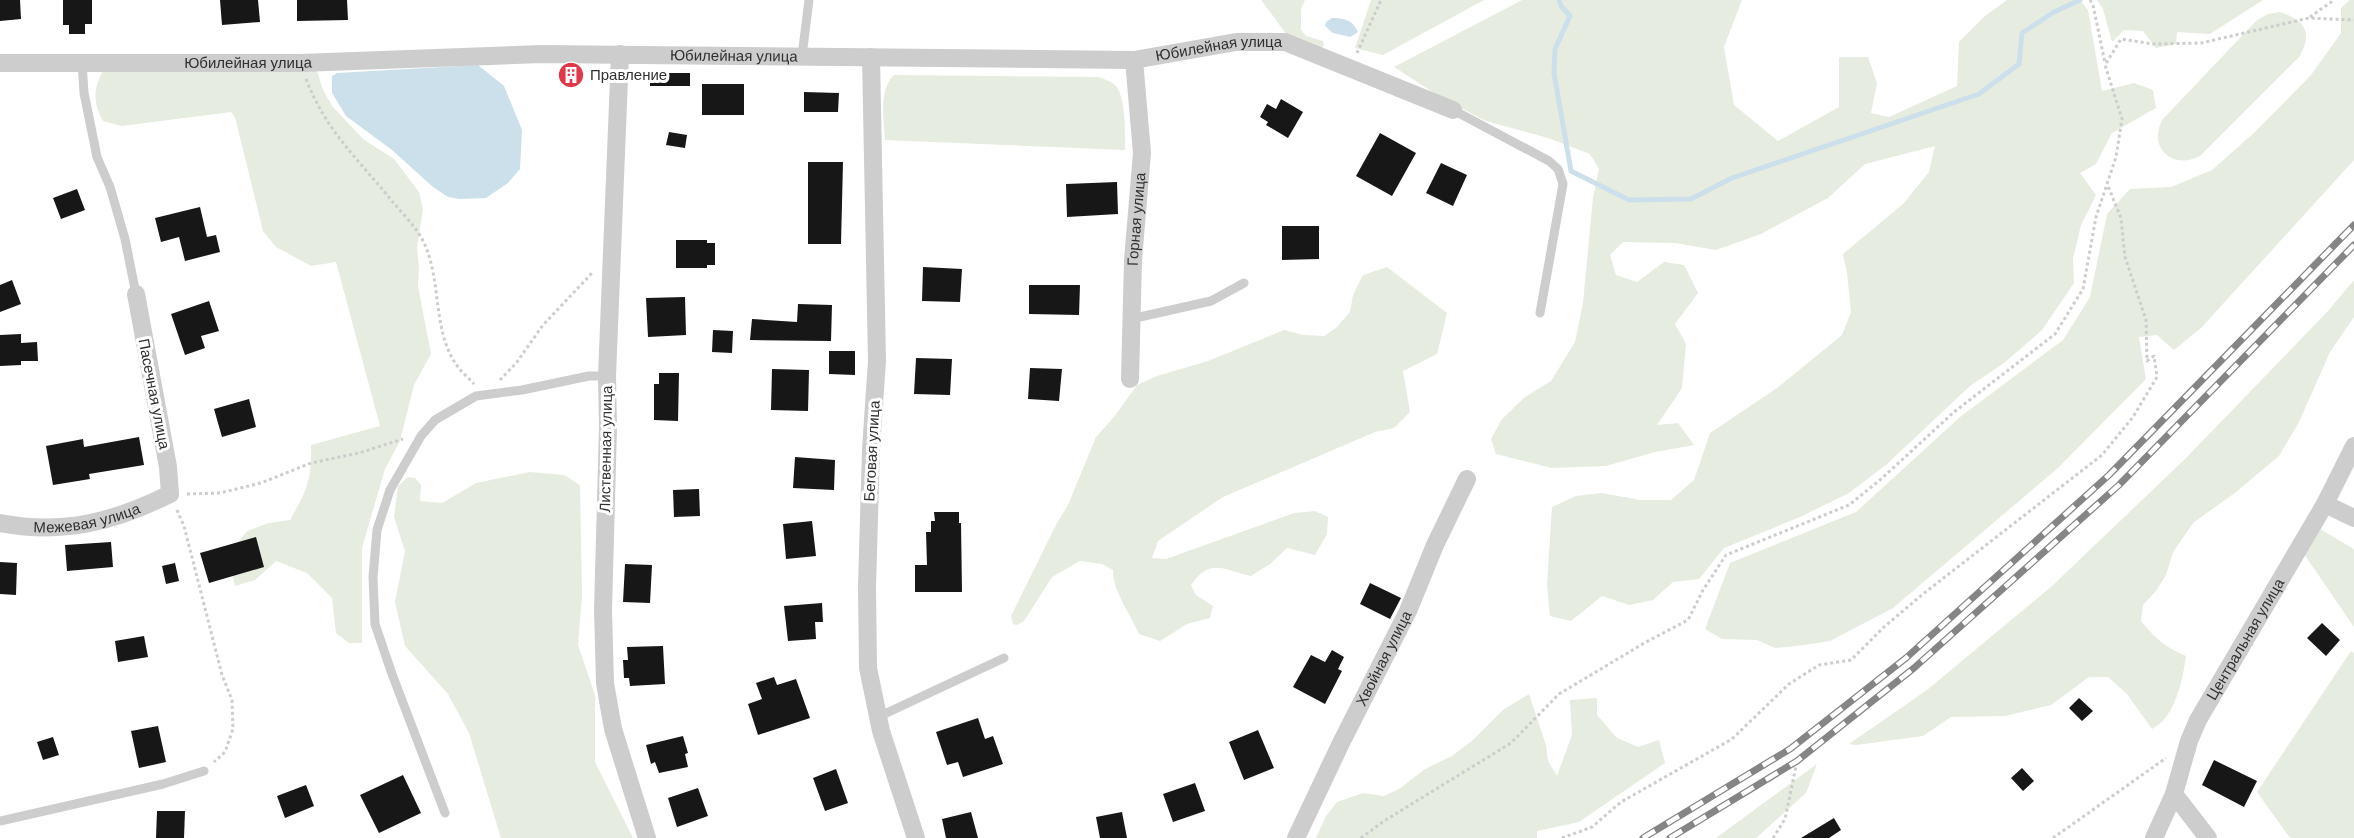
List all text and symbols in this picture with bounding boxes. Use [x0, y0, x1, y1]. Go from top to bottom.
street label: Юбилейная улица [1154, 32, 1283, 66]
street label: Юбилейная улица [670, 45, 798, 67]
street label: Юбилейная улица [184, 53, 313, 73]
building icon: Правление [556, 60, 586, 90]
place label: Правление [590, 65, 667, 85]
street label: Горная улица [1123, 171, 1150, 266]
street label: Пасечная улица [133, 337, 175, 452]
street label: Лиственная улица [595, 385, 617, 513]
street label: Беговая улица [859, 399, 885, 502]
street label: Межевая улица [33, 498, 144, 538]
street label: Центральная улица [2202, 574, 2289, 704]
street label: Хвойная улица [1351, 607, 1417, 710]

